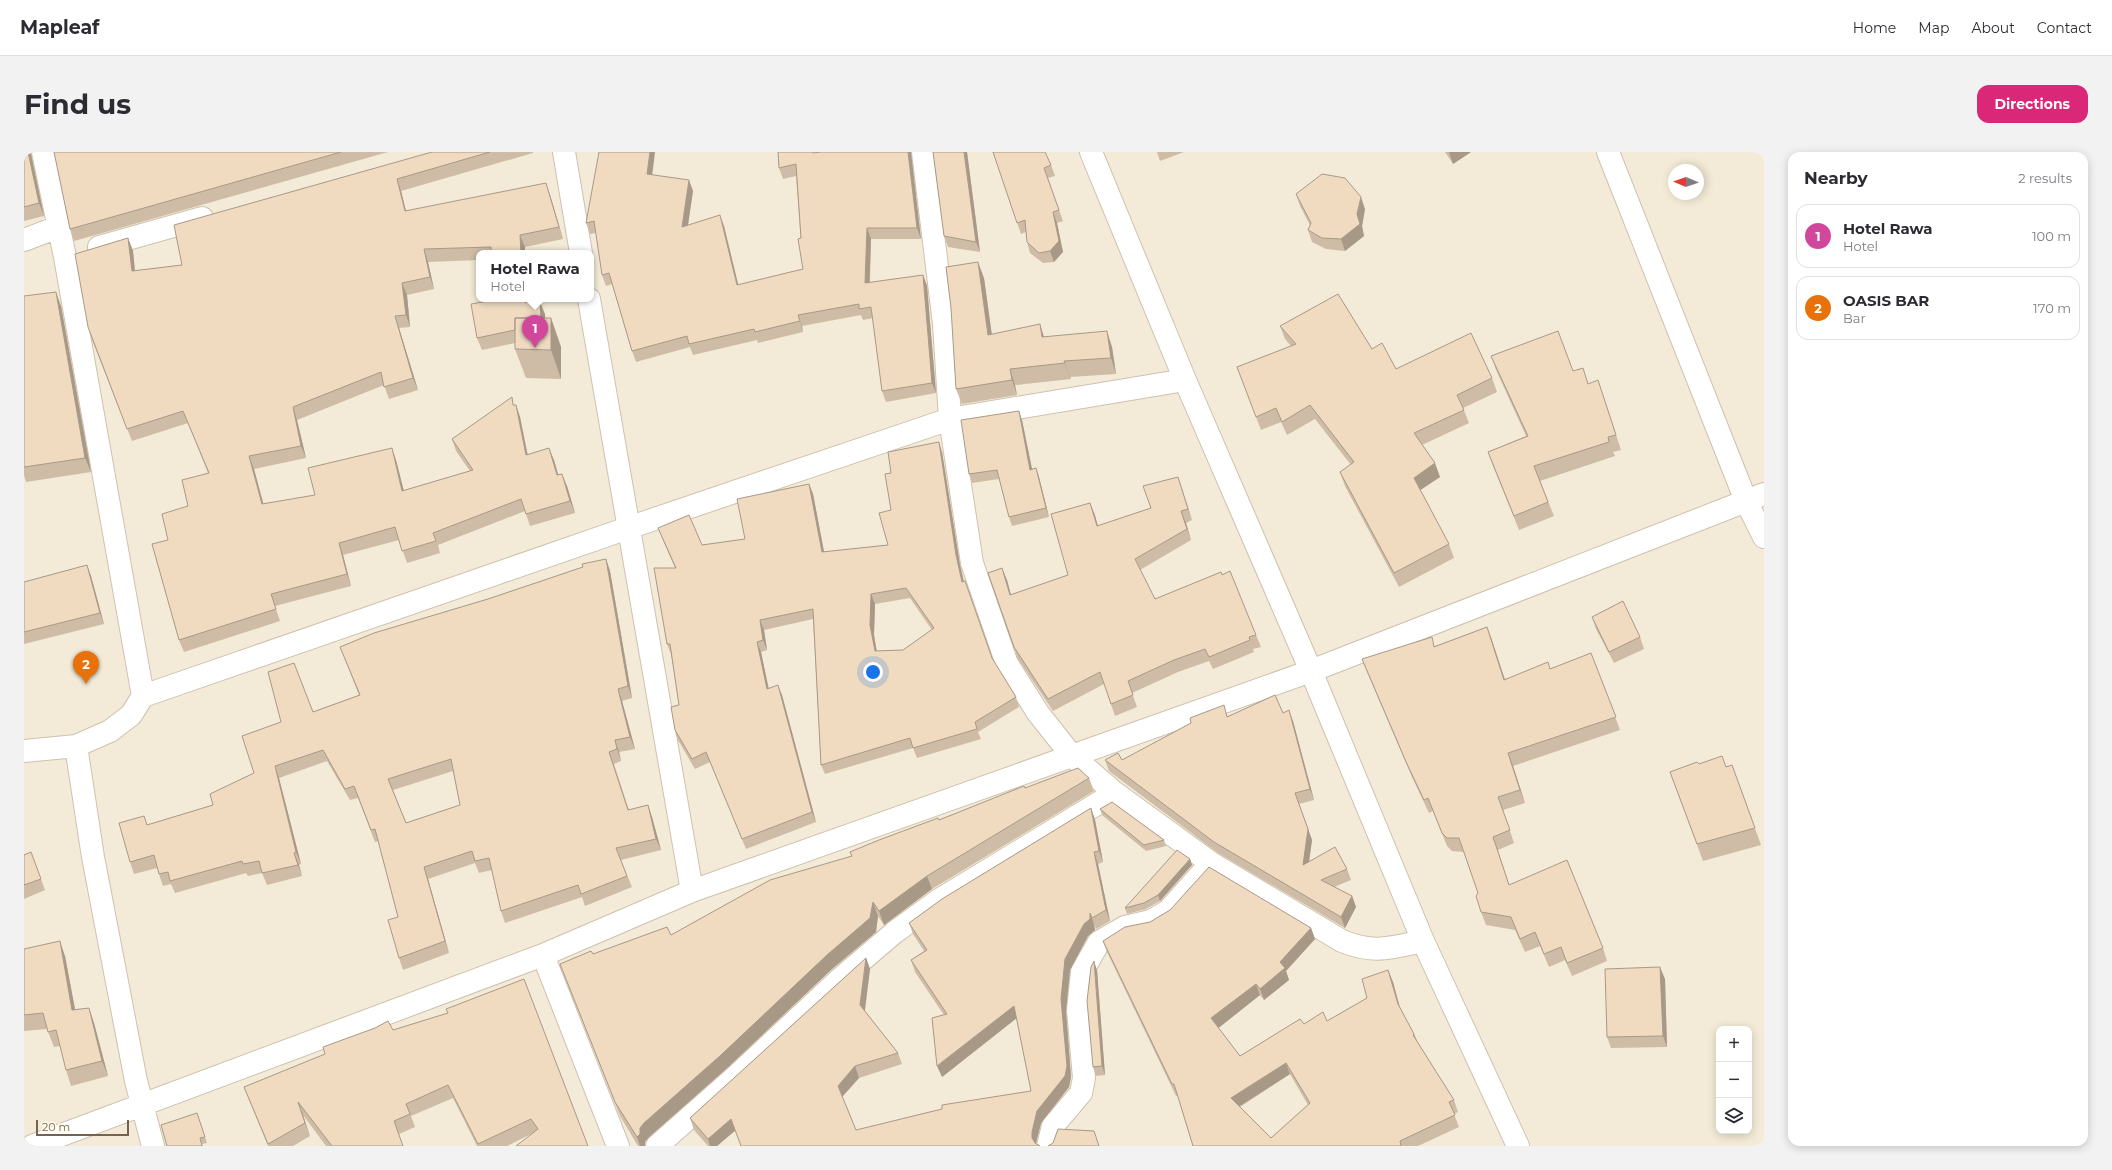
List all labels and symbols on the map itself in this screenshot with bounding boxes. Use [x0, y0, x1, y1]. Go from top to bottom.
north arrow [1668, 164, 1704, 200]
pin: 1 [522, 315, 548, 348]
pin: 2 [73, 651, 99, 684]
your location [863, 662, 883, 682]
scale bar [36, 1118, 129, 1137]

